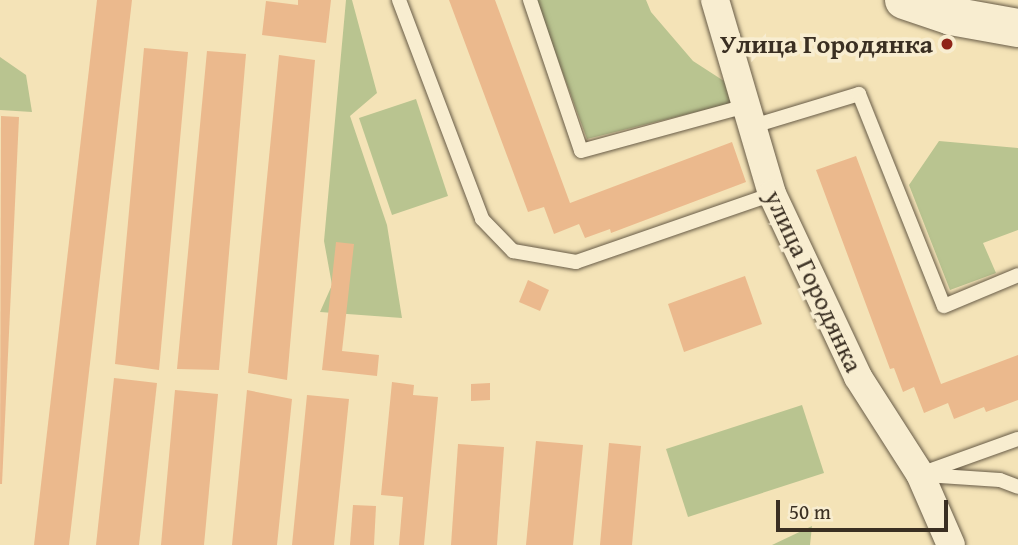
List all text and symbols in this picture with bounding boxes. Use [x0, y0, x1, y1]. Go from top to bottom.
place label: Улица Городянка [720, 28, 933, 60]
marker: Улица Городянка [939, 36, 955, 52]
street label: улица Городянка [758, 185, 870, 377]
scale bar [780, 486, 951, 530]
text: 50 m [789, 496, 831, 527]

